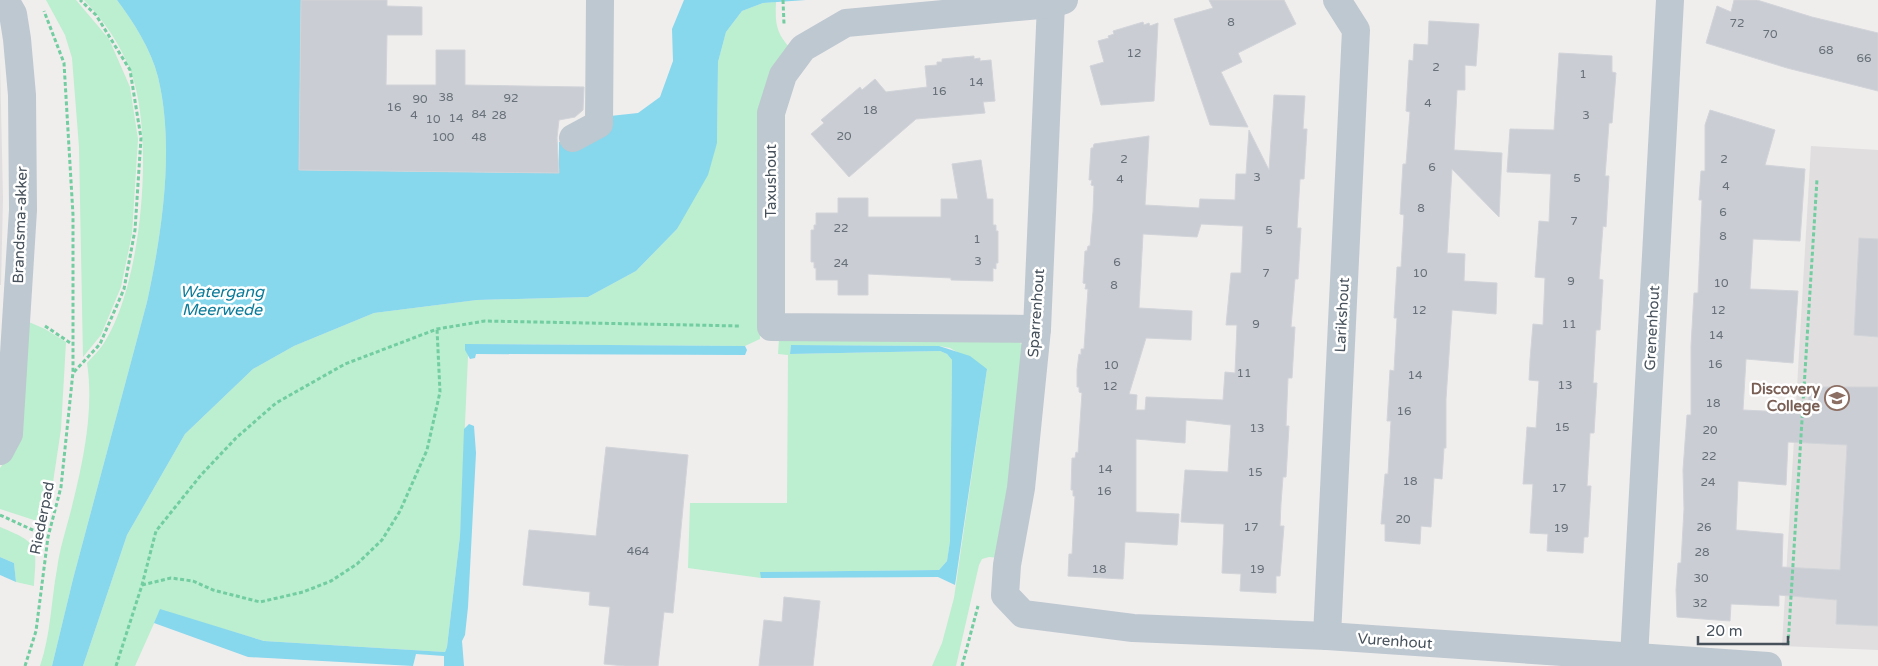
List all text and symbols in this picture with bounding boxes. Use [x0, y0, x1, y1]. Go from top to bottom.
house number: 8 [1227, 15, 1235, 29]
house number: 72 [1729, 16, 1745, 30]
house number: 70 [1762, 27, 1778, 41]
house number: 68 [1818, 43, 1834, 57]
house number: 12 [1126, 46, 1142, 60]
house number: 66 [1856, 51, 1872, 65]
house number: 2 [1432, 60, 1440, 74]
house number: 1 [1579, 67, 1587, 81]
house number: 14 [968, 75, 984, 89]
house number: 16 [931, 84, 947, 98]
house number: 38 [438, 90, 454, 104]
house number: 92 [503, 91, 519, 105]
house number: 90 [412, 92, 428, 106]
house number: 4 [1424, 96, 1432, 110]
house number: 16 [386, 100, 402, 114]
house number: 18 [862, 103, 878, 117]
house number: 84 [471, 107, 487, 121]
house number: 4 [410, 108, 418, 122]
house number: 28 [491, 108, 507, 122]
house number: 3 [1582, 108, 1590, 122]
house number: 14 [448, 111, 464, 125]
house number: 10 [425, 112, 441, 126]
house number: 20 [836, 129, 852, 143]
house number: 100 [432, 130, 455, 144]
house number: 48 [471, 130, 487, 144]
street label: Taxushout [762, 144, 780, 218]
house number: 2 [1120, 152, 1128, 166]
house number: 2 [1720, 152, 1728, 166]
house number: 6 [1428, 160, 1436, 174]
street label: Brandsma-akker [9, 166, 31, 284]
house number: 3 [1253, 170, 1261, 184]
house number: 5 [1573, 171, 1581, 185]
house number: 4 [1116, 172, 1124, 186]
house number: 4 [1722, 179, 1730, 193]
house number: 8 [1417, 201, 1425, 215]
house number: 6 [1719, 205, 1727, 219]
house number: 7 [1570, 214, 1578, 228]
house number: 22 [833, 221, 849, 235]
house number: 5 [1265, 223, 1273, 237]
house number: 8 [1719, 229, 1727, 243]
house number: 1 [973, 232, 981, 246]
house number: 3 [974, 254, 982, 268]
house number: 6 [1113, 255, 1121, 269]
house number: 24 [833, 256, 849, 270]
house number: 7 [1262, 266, 1270, 280]
house number: 10 [1412, 266, 1428, 280]
street label: Sparrenhout [1024, 268, 1048, 358]
house number: 9 [1567, 274, 1575, 288]
house number: 10 [1713, 276, 1729, 290]
street label: Larikshout [1331, 277, 1353, 353]
house number: 8 [1110, 278, 1118, 292]
water label: Watergang Meerwede [180, 282, 265, 320]
street label: Grenenhout [1641, 285, 1663, 371]
house number: 12 [1411, 303, 1427, 317]
house number: 12 [1710, 303, 1726, 317]
house number: 9 [1252, 317, 1260, 331]
house number: 11 [1561, 317, 1577, 331]
house number: 14 [1708, 328, 1724, 342]
house number: 16 [1707, 357, 1723, 371]
house number: 10 [1103, 358, 1119, 372]
house number: 11 [1236, 366, 1252, 380]
house number: 14 [1407, 368, 1423, 382]
house number: 13 [1557, 378, 1573, 392]
house number: 12 [1102, 379, 1118, 393]
place label: Discovery College [1751, 380, 1820, 416]
school or university icon: Discovery College [1824, 385, 1850, 411]
house number: 18 [1705, 396, 1721, 410]
house number: 16 [1396, 404, 1412, 418]
house number: 15 [1554, 420, 1570, 434]
house number: 13 [1249, 421, 1265, 435]
house number: 20 [1702, 423, 1718, 437]
house number: 22 [1701, 449, 1717, 463]
house number: 14 [1097, 462, 1113, 476]
house number: 15 [1247, 465, 1263, 479]
house number: 18 [1402, 474, 1418, 488]
house number: 24 [1700, 475, 1716, 489]
street label: Riederpad [26, 480, 58, 556]
house number: 17 [1551, 481, 1567, 495]
house number: 16 [1096, 484, 1112, 498]
house number: 20 [1395, 512, 1411, 526]
house number: 17 [1243, 520, 1259, 534]
house number: 26 [1696, 520, 1712, 534]
house number: 19 [1553, 521, 1569, 535]
house number: 464 [627, 544, 650, 558]
house number: 28 [1694, 545, 1710, 559]
house number: 18 [1091, 562, 1107, 576]
house number: 19 [1249, 562, 1265, 576]
house number: 30 [1693, 571, 1709, 585]
house number: 32 [1692, 596, 1708, 610]
scale bar [1698, 614, 1788, 646]
text: 20 m [1706, 622, 1743, 640]
street label: Vurenhout [1357, 629, 1433, 653]

